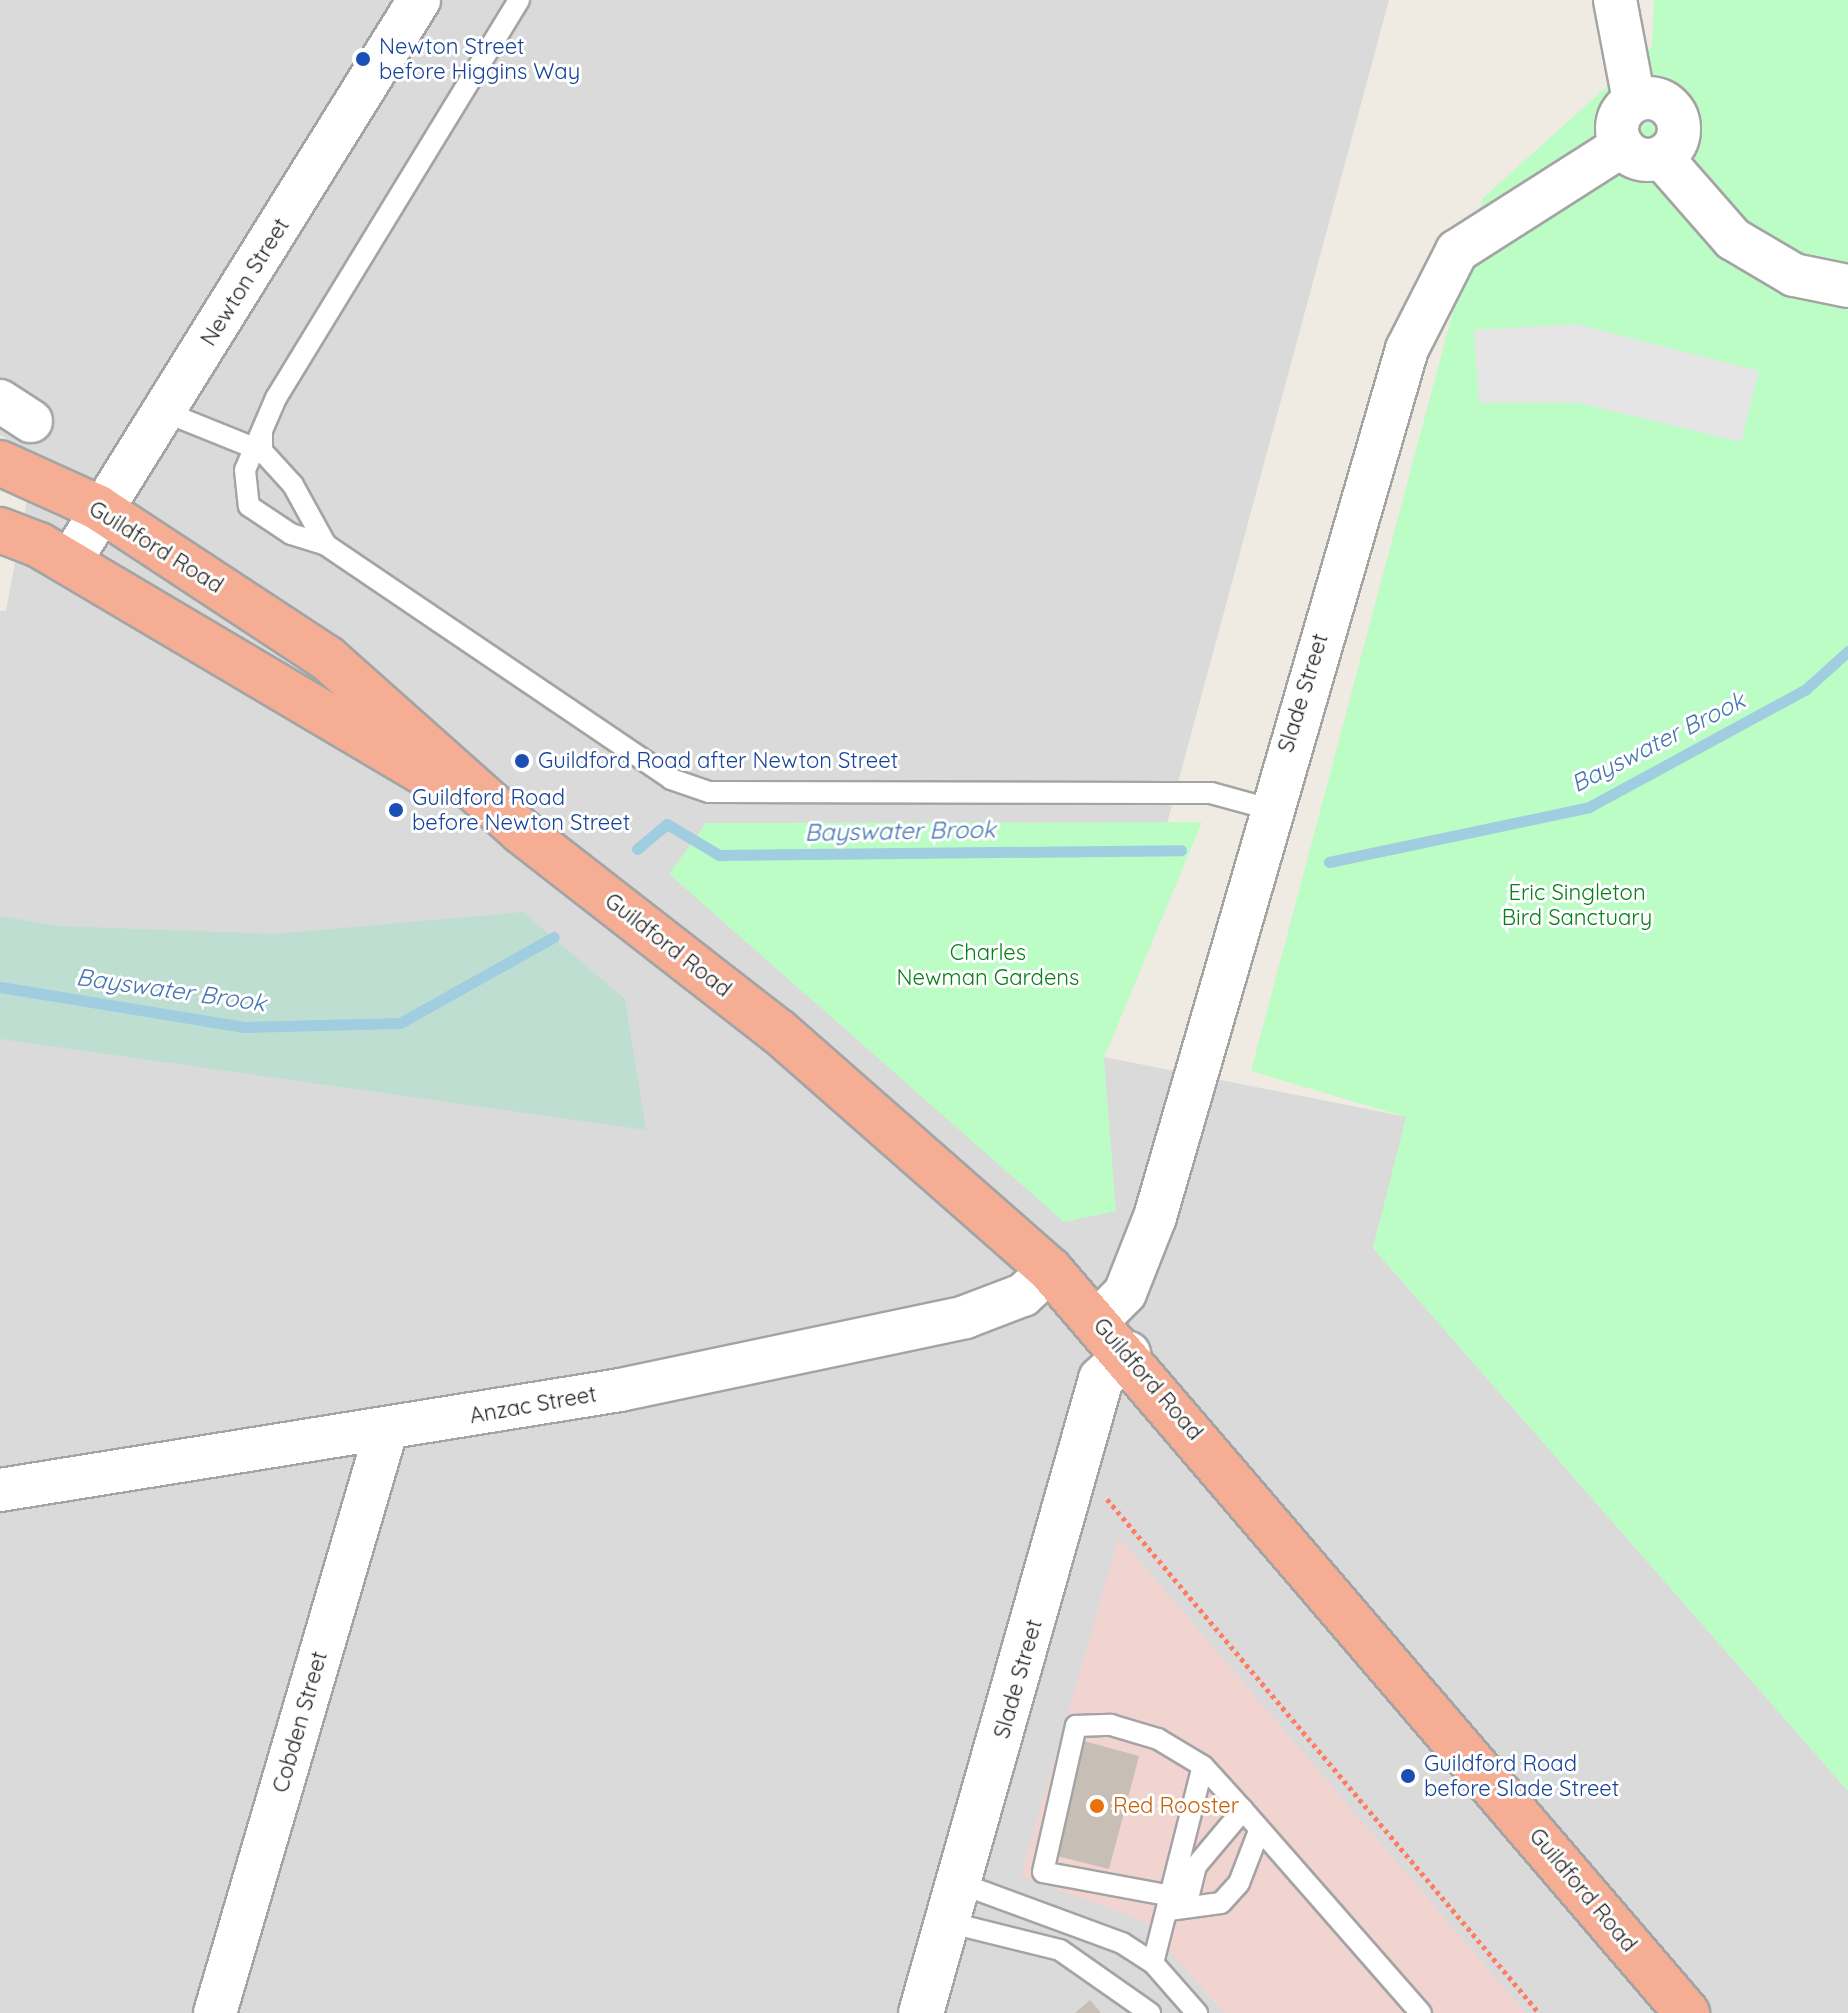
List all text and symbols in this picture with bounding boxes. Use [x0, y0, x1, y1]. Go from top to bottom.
place label: Newton Street before Higgins Way [379, 33, 580, 84]
marker: Newton Street before Higgins Way [354, 50, 372, 68]
street label: Newton Street [195, 213, 295, 351]
street label: Guildford Road [84, 495, 228, 599]
street label: Slade Street [1272, 630, 1334, 756]
water label: Bayswater Brook [1566, 686, 1750, 798]
place label: Guildford Road after Newton Street [538, 748, 898, 774]
marker: Guildford Road after Newton Street [513, 752, 531, 770]
place label: Guildford Road before Newton Street [412, 784, 630, 836]
marker: Guildford Road before Newton Street [387, 801, 405, 819]
water label: Bayswater Brook [804, 815, 996, 847]
park label: Eric Singleton Bird Sanctuary [1502, 879, 1652, 930]
street label: Guildford Road [600, 888, 736, 1002]
park label: Charles Newman Gardens [897, 939, 1079, 990]
water label: Bayswater Brook [74, 962, 268, 1018]
street label: Guildford Road [1088, 1313, 1208, 1445]
street label: Anzac Street [468, 1381, 598, 1429]
street label: Slade Street [988, 1616, 1048, 1742]
street label: Cobden Street [267, 1648, 333, 1796]
place label: Guildford Road before Slade Street [1424, 1750, 1619, 1802]
marker: Guildford Road before Slade Street [1399, 1767, 1417, 1785]
place label: Red Rooster [1113, 1793, 1239, 1819]
marker: Red Rooster [1088, 1797, 1106, 1815]
street label: Guildford Road [1524, 1823, 1642, 1957]

